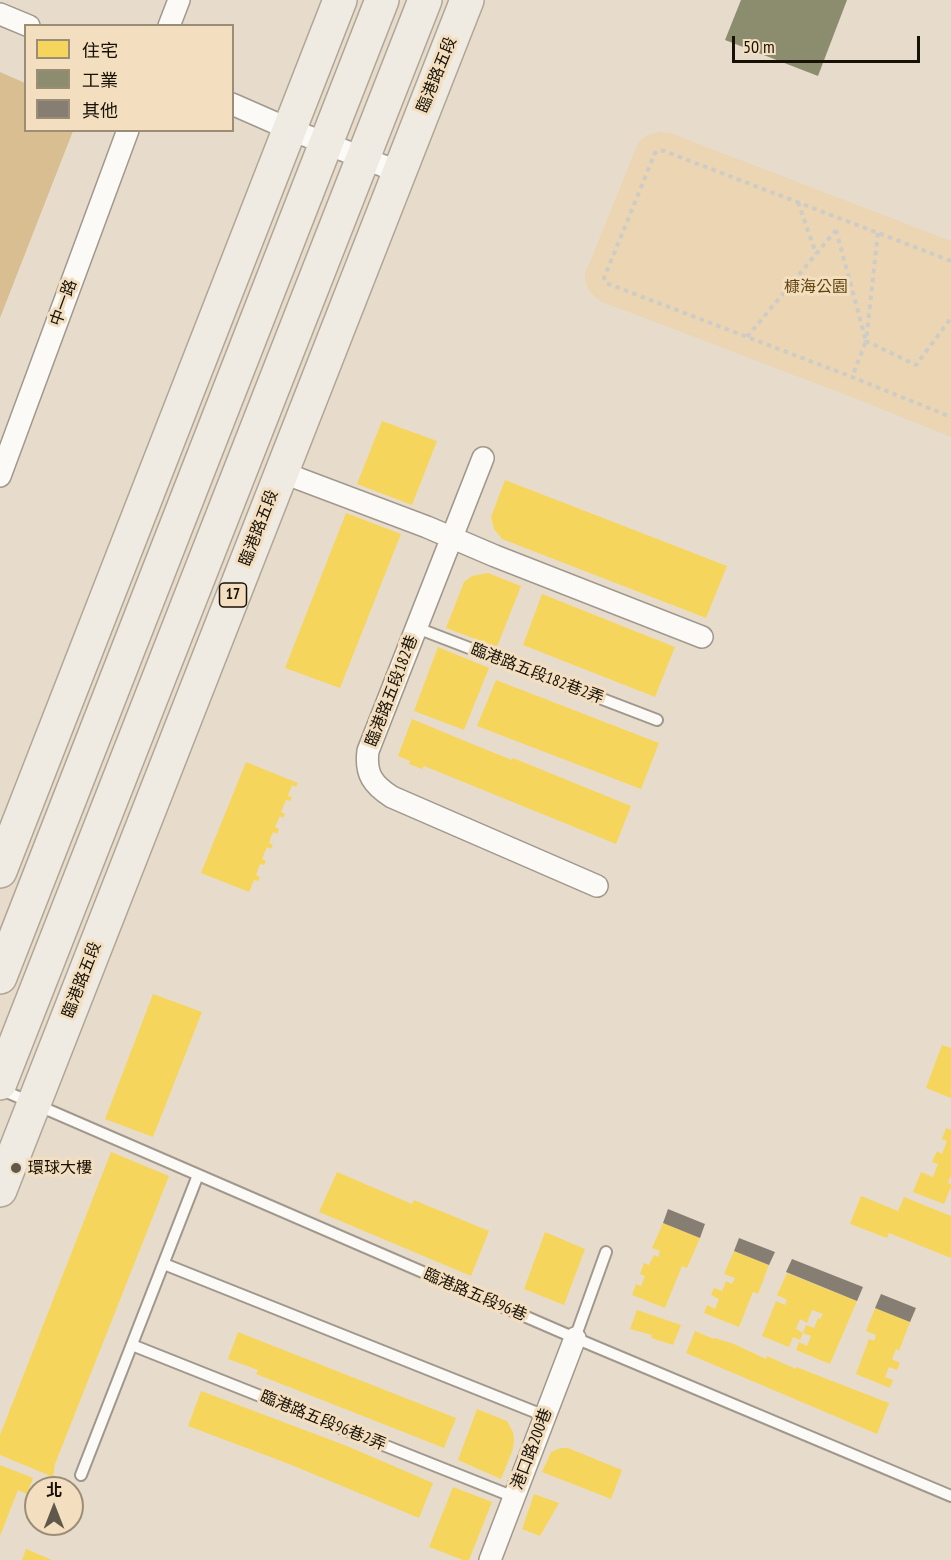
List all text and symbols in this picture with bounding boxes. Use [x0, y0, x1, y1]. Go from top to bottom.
legend [24, 24, 234, 132]
scale bar [735, 24, 922, 62]
street label: 臨港路五段 [413, 34, 461, 116]
text: 50 m [743, 35, 775, 58]
text: 住宅 [82, 39, 118, 62]
text: 工業 [82, 69, 118, 92]
text: 其他 [82, 99, 118, 122]
street label: 中一路 [47, 277, 81, 329]
park label: 槺海公園 [784, 277, 848, 297]
street label: 臨港路五段 [236, 487, 282, 569]
road number: 17 [220, 583, 246, 607]
street label: 臨港路五段182巷 [362, 633, 422, 749]
street label: 臨港路五段182巷2弄 [468, 640, 606, 708]
street label: 臨港路五段 [59, 939, 105, 1021]
place label: 環球大樓 [28, 1158, 92, 1178]
marker: 環球大樓 [9, 1161, 23, 1175]
street label: 臨港路五段96巷 [420, 1265, 530, 1325]
street label: 臨港路五段96巷2弄 [257, 1387, 389, 1455]
street label: 港口路200巷 [508, 1406, 556, 1492]
north arrow [24, 1476, 84, 1536]
text: 北 [46, 1480, 62, 1500]

